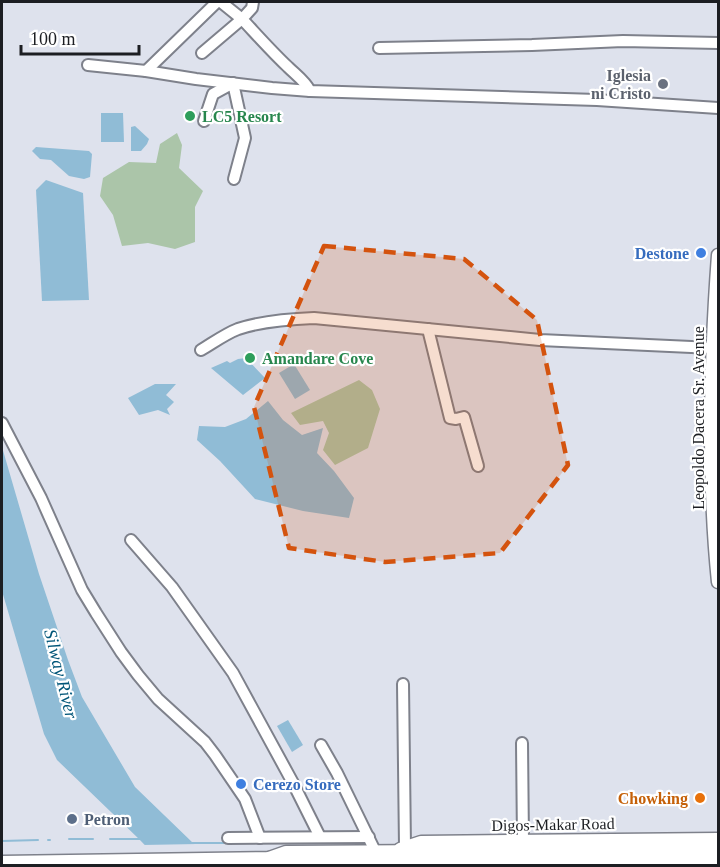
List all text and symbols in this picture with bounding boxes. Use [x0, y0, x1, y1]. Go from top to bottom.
scale bar [21, 18, 140, 56]
text: 100 m [30, 29, 76, 49]
place label: Iglesia ni Cristo [591, 67, 651, 102]
marker: Iglesia ni Cristo [656, 77, 670, 91]
place label: LC5 Resort [202, 108, 282, 125]
marker: LC5 Resort [183, 109, 197, 123]
place label: Destone [635, 245, 689, 262]
marker: Destone [694, 246, 708, 260]
street label: Leopoldo Dacera Sr. Avenue [690, 326, 708, 510]
place label: Amandare Cove [262, 350, 373, 367]
marker: Amandare Cove [243, 351, 257, 365]
water label: Silway River [40, 627, 82, 722]
place label: Cerezo Store [253, 776, 341, 793]
marker: Cerezo Store [234, 777, 248, 791]
place label: Chowking [618, 790, 688, 808]
marker: Chowking [693, 791, 707, 805]
place label: Petron [84, 811, 130, 828]
marker: Petron [65, 812, 79, 826]
street label: Digos-Makar Road [491, 815, 615, 835]

